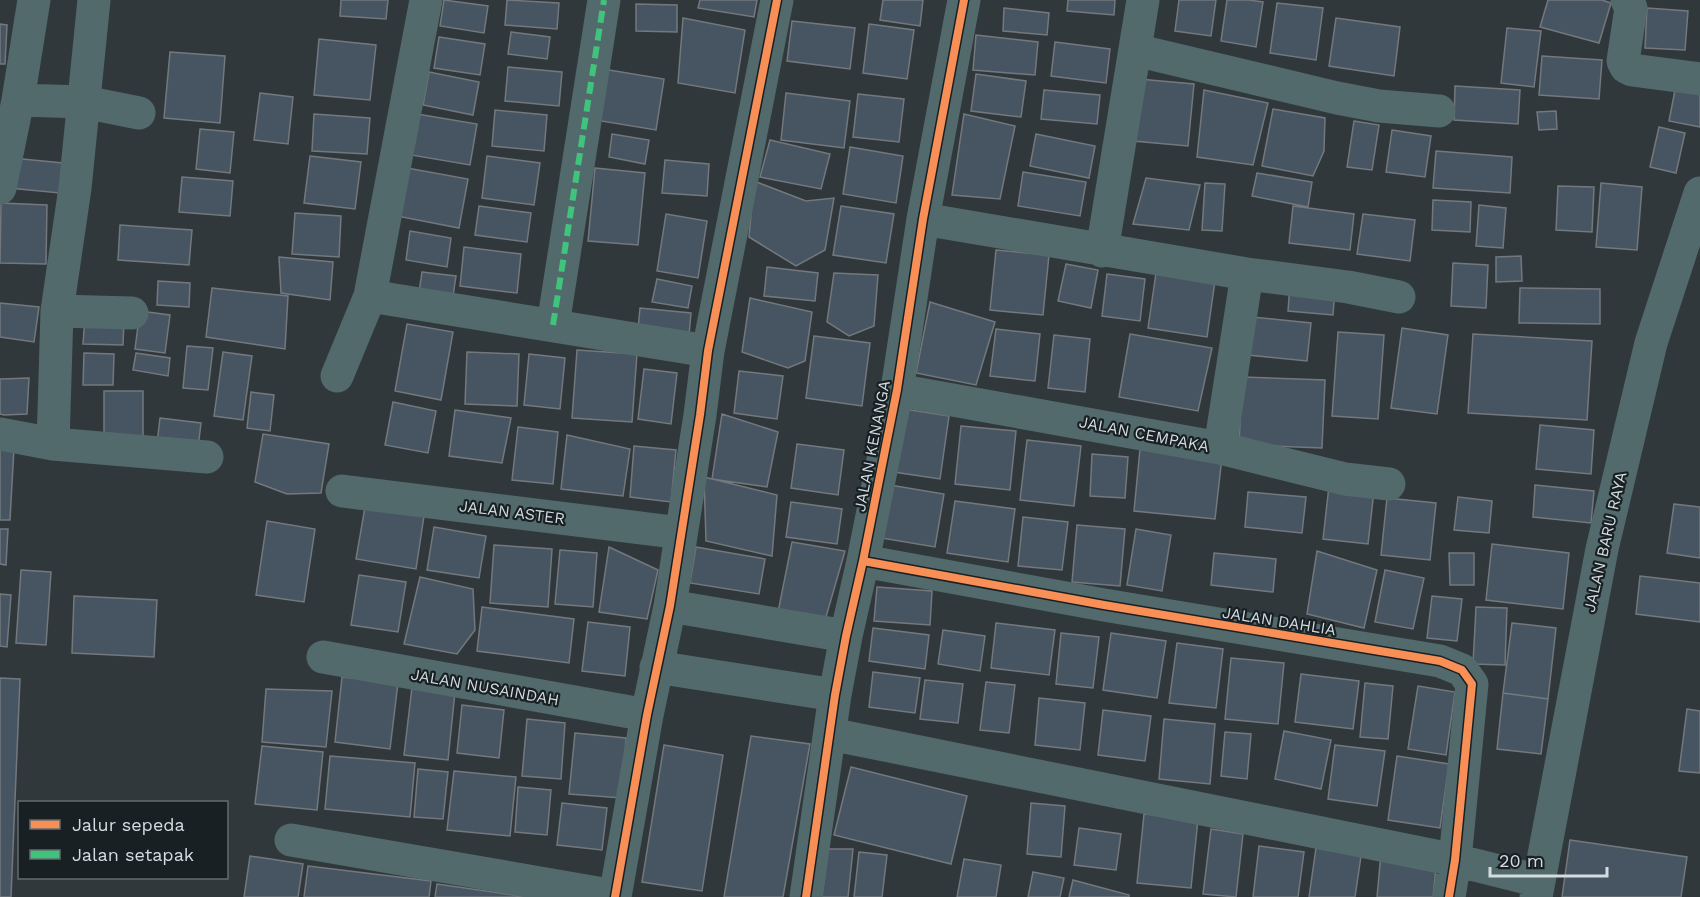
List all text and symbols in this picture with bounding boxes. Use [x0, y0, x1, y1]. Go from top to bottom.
street label: JALAN KENANGA [850, 378, 894, 513]
street label: JALAN CEMPAKA [1077, 412, 1211, 456]
street label: JALAN BARU RAYA [1580, 469, 1631, 614]
street label: JALAN ASTER [458, 496, 566, 528]
street label: JALAN DAHLIA [1221, 603, 1338, 639]
street label: JALAN NUSAINDAH [409, 665, 561, 709]
legend [18, 801, 228, 879]
text: Jalur sepeda [72, 814, 185, 835]
scale bar [1490, 840, 1607, 878]
text: Jalan setapak [72, 844, 194, 865]
text: 20 m [1499, 850, 1544, 871]

